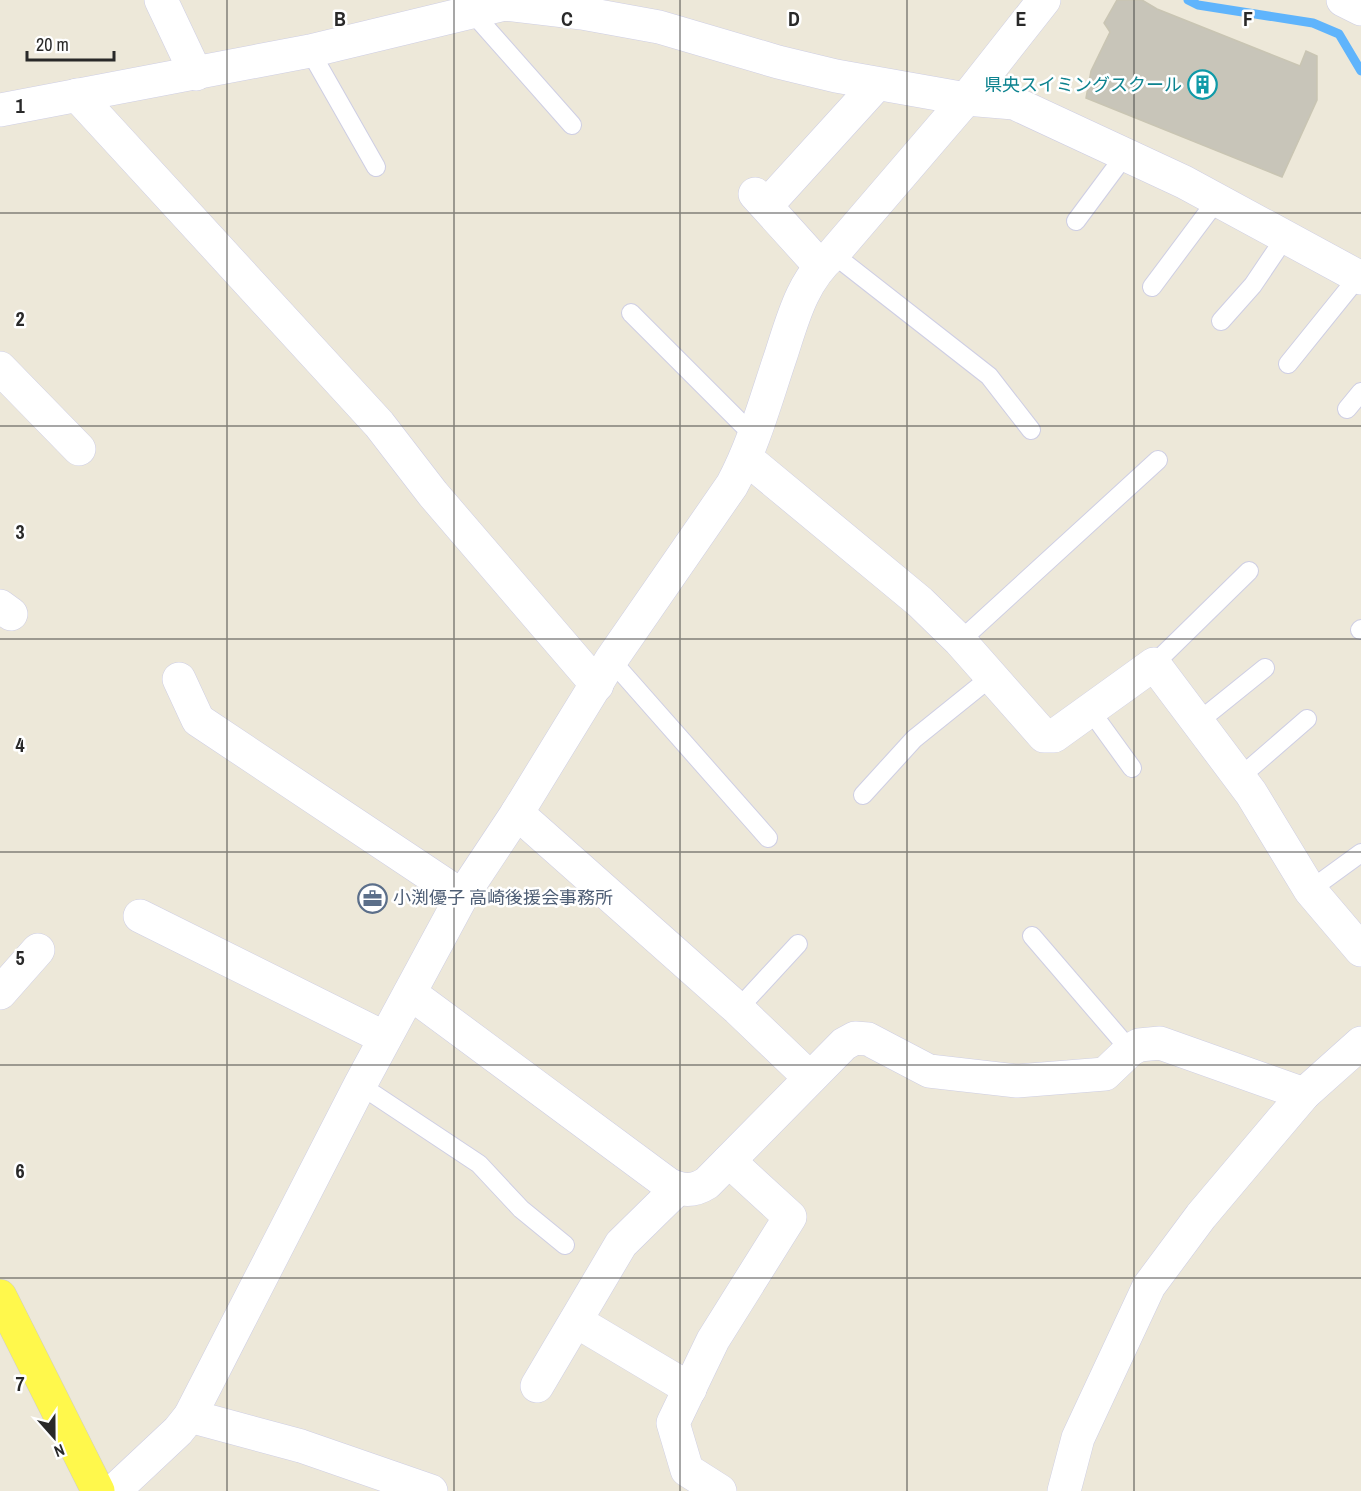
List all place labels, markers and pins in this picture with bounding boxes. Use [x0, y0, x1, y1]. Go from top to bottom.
building icon: 県央スイミングスクール [1187, 69, 1219, 101]
place label: 県央スイミングスクール [984, 72, 1182, 97]
office icon: 小渕優子 高崎後援会事務所 [356, 882, 388, 914]
place label: 小渕優子 高崎後援会事務所 [393, 885, 613, 910]

